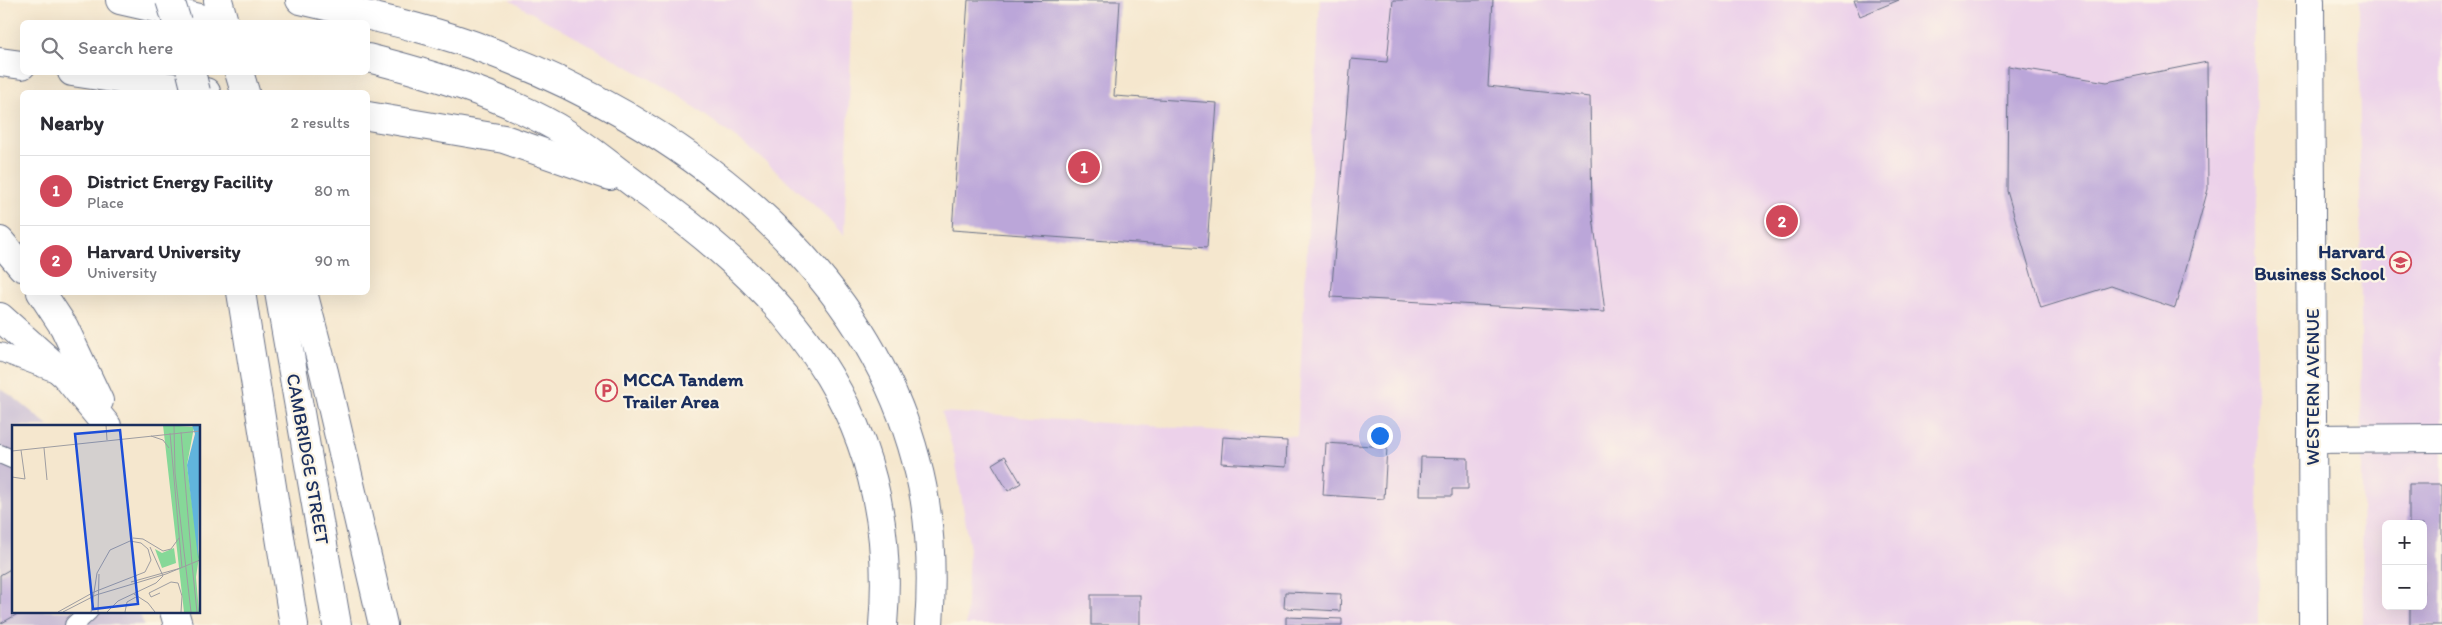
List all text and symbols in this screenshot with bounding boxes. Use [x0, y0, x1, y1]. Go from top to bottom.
search box [20, 20, 370, 75]
icon: search [38, 34, 66, 62]
text: Search here [78, 36, 173, 59]
text: Nearby [40, 110, 104, 135]
text: 2 results [290, 113, 350, 132]
pin: 1 [1068, 148, 1100, 186]
text: District Energy Facility [87, 170, 273, 193]
text: 1 [52, 181, 60, 200]
text: 80 m [314, 181, 350, 200]
text: Place [87, 193, 124, 212]
pin: 2 [1766, 202, 1798, 240]
text: Harvard University [87, 240, 240, 263]
place label: Harvard Business School [2254, 240, 2386, 285]
school or university icon: Harvard Business School [2389, 250, 2413, 274]
text: 2 [52, 251, 60, 270]
text: 90 m [315, 251, 350, 270]
text: University [87, 263, 157, 282]
street label: WESTERN AVENUE [2301, 308, 2324, 466]
place label: MCCA Tandem Trailer Area [622, 368, 743, 413]
street label: CAMBRIDGE STREET [282, 372, 334, 547]
parking icon: MCCA Tandem Trailer Area [595, 378, 619, 402]
your location [1367, 423, 1393, 449]
inset map [12, 425, 200, 612]
map controls [2382, 520, 2427, 610]
button: + [2382, 520, 2427, 565]
button: − [2382, 565, 2427, 610]

